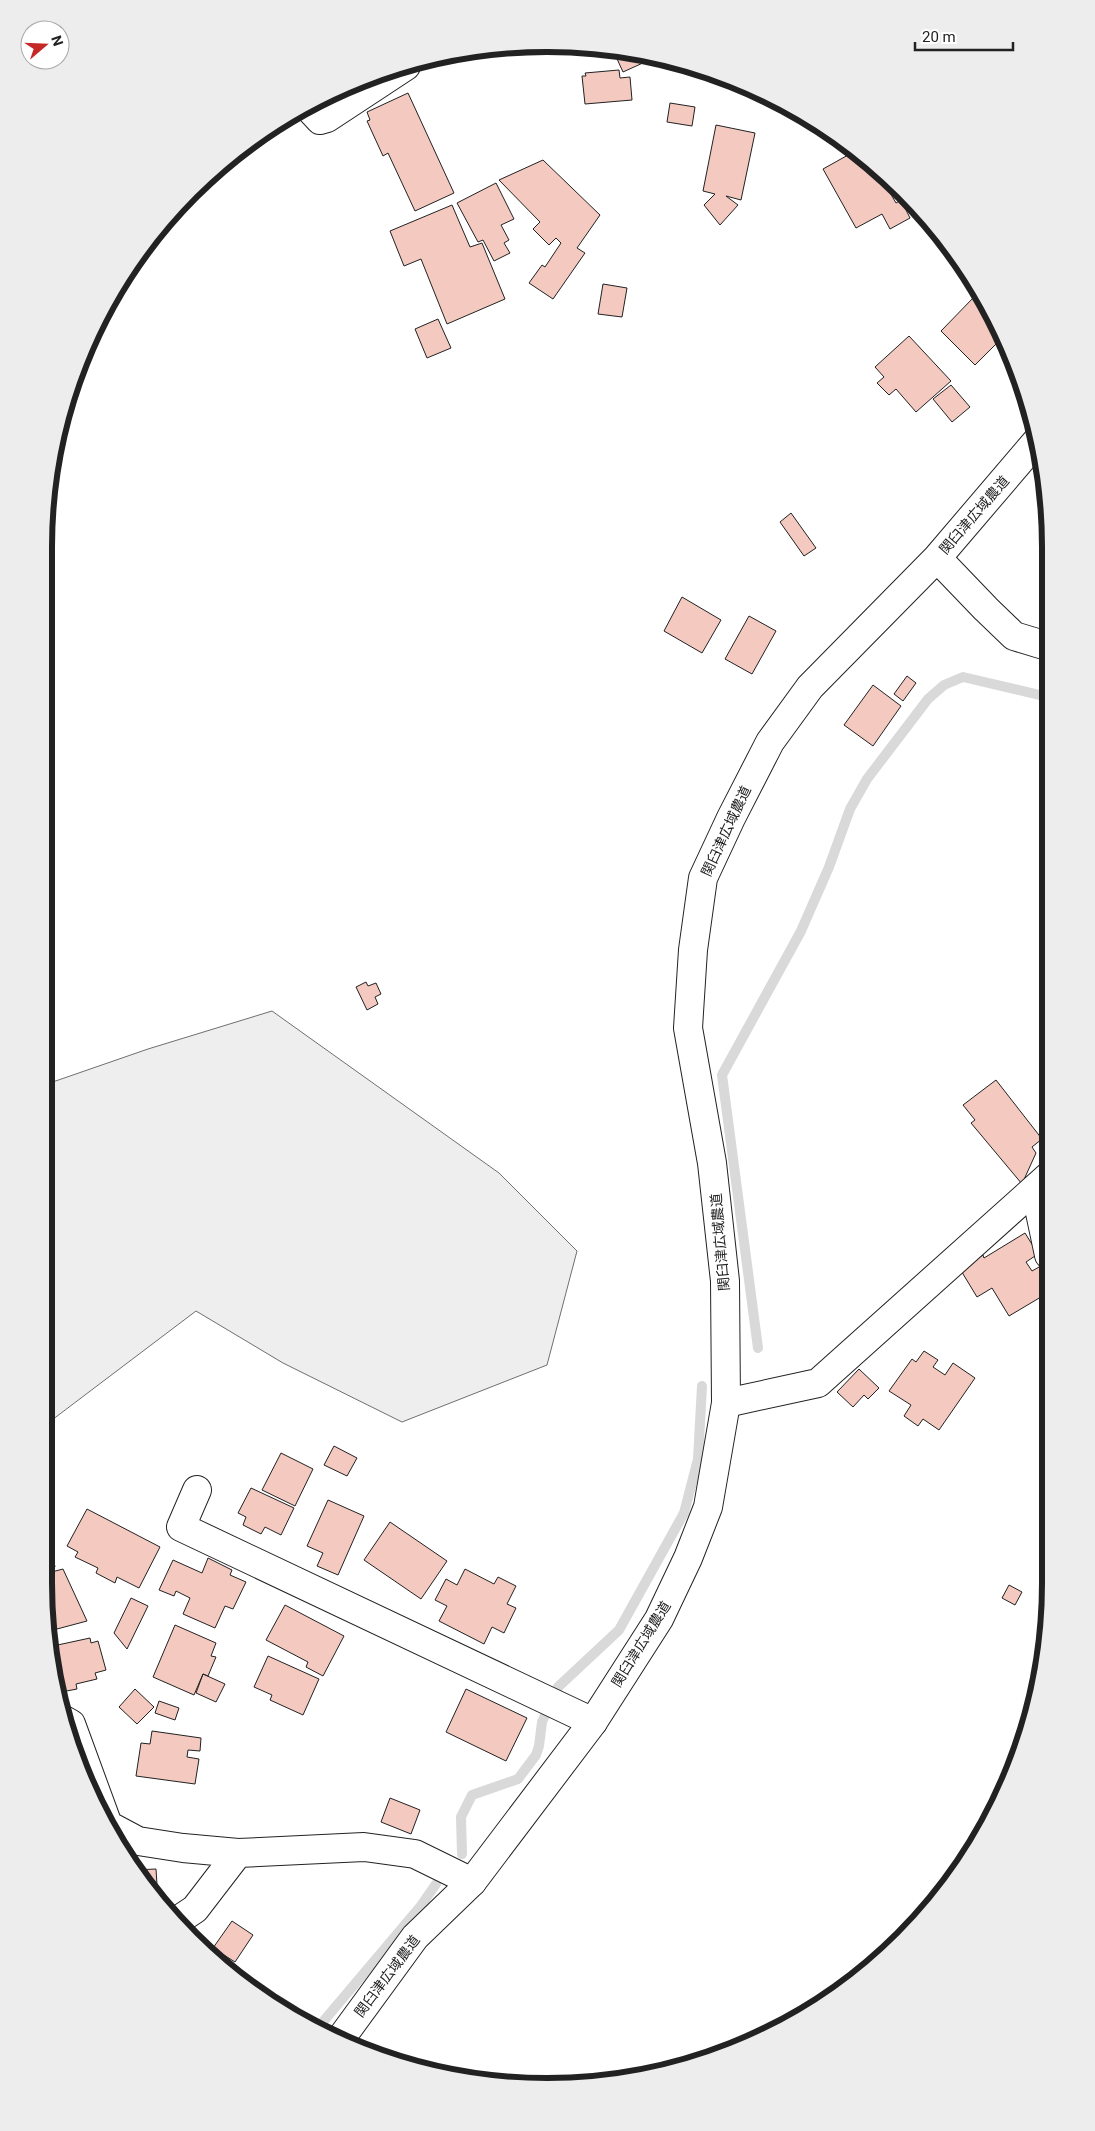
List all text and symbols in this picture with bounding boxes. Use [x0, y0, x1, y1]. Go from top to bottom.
north arrow [20, 20, 70, 70]
scale bar [915, 20, 1012, 52]
text: 20 m [922, 28, 956, 46]
text: N [48, 33, 66, 48]
street label: 関臼津広域農道 [936, 473, 1012, 557]
street label: 関臼津広域農道 [698, 783, 754, 879]
street label: 関臼津広域農道 [708, 1192, 732, 1292]
street label: 関臼津広域農道 [608, 1598, 674, 1690]
street label: 関臼津広域農道 [351, 1932, 423, 2020]

